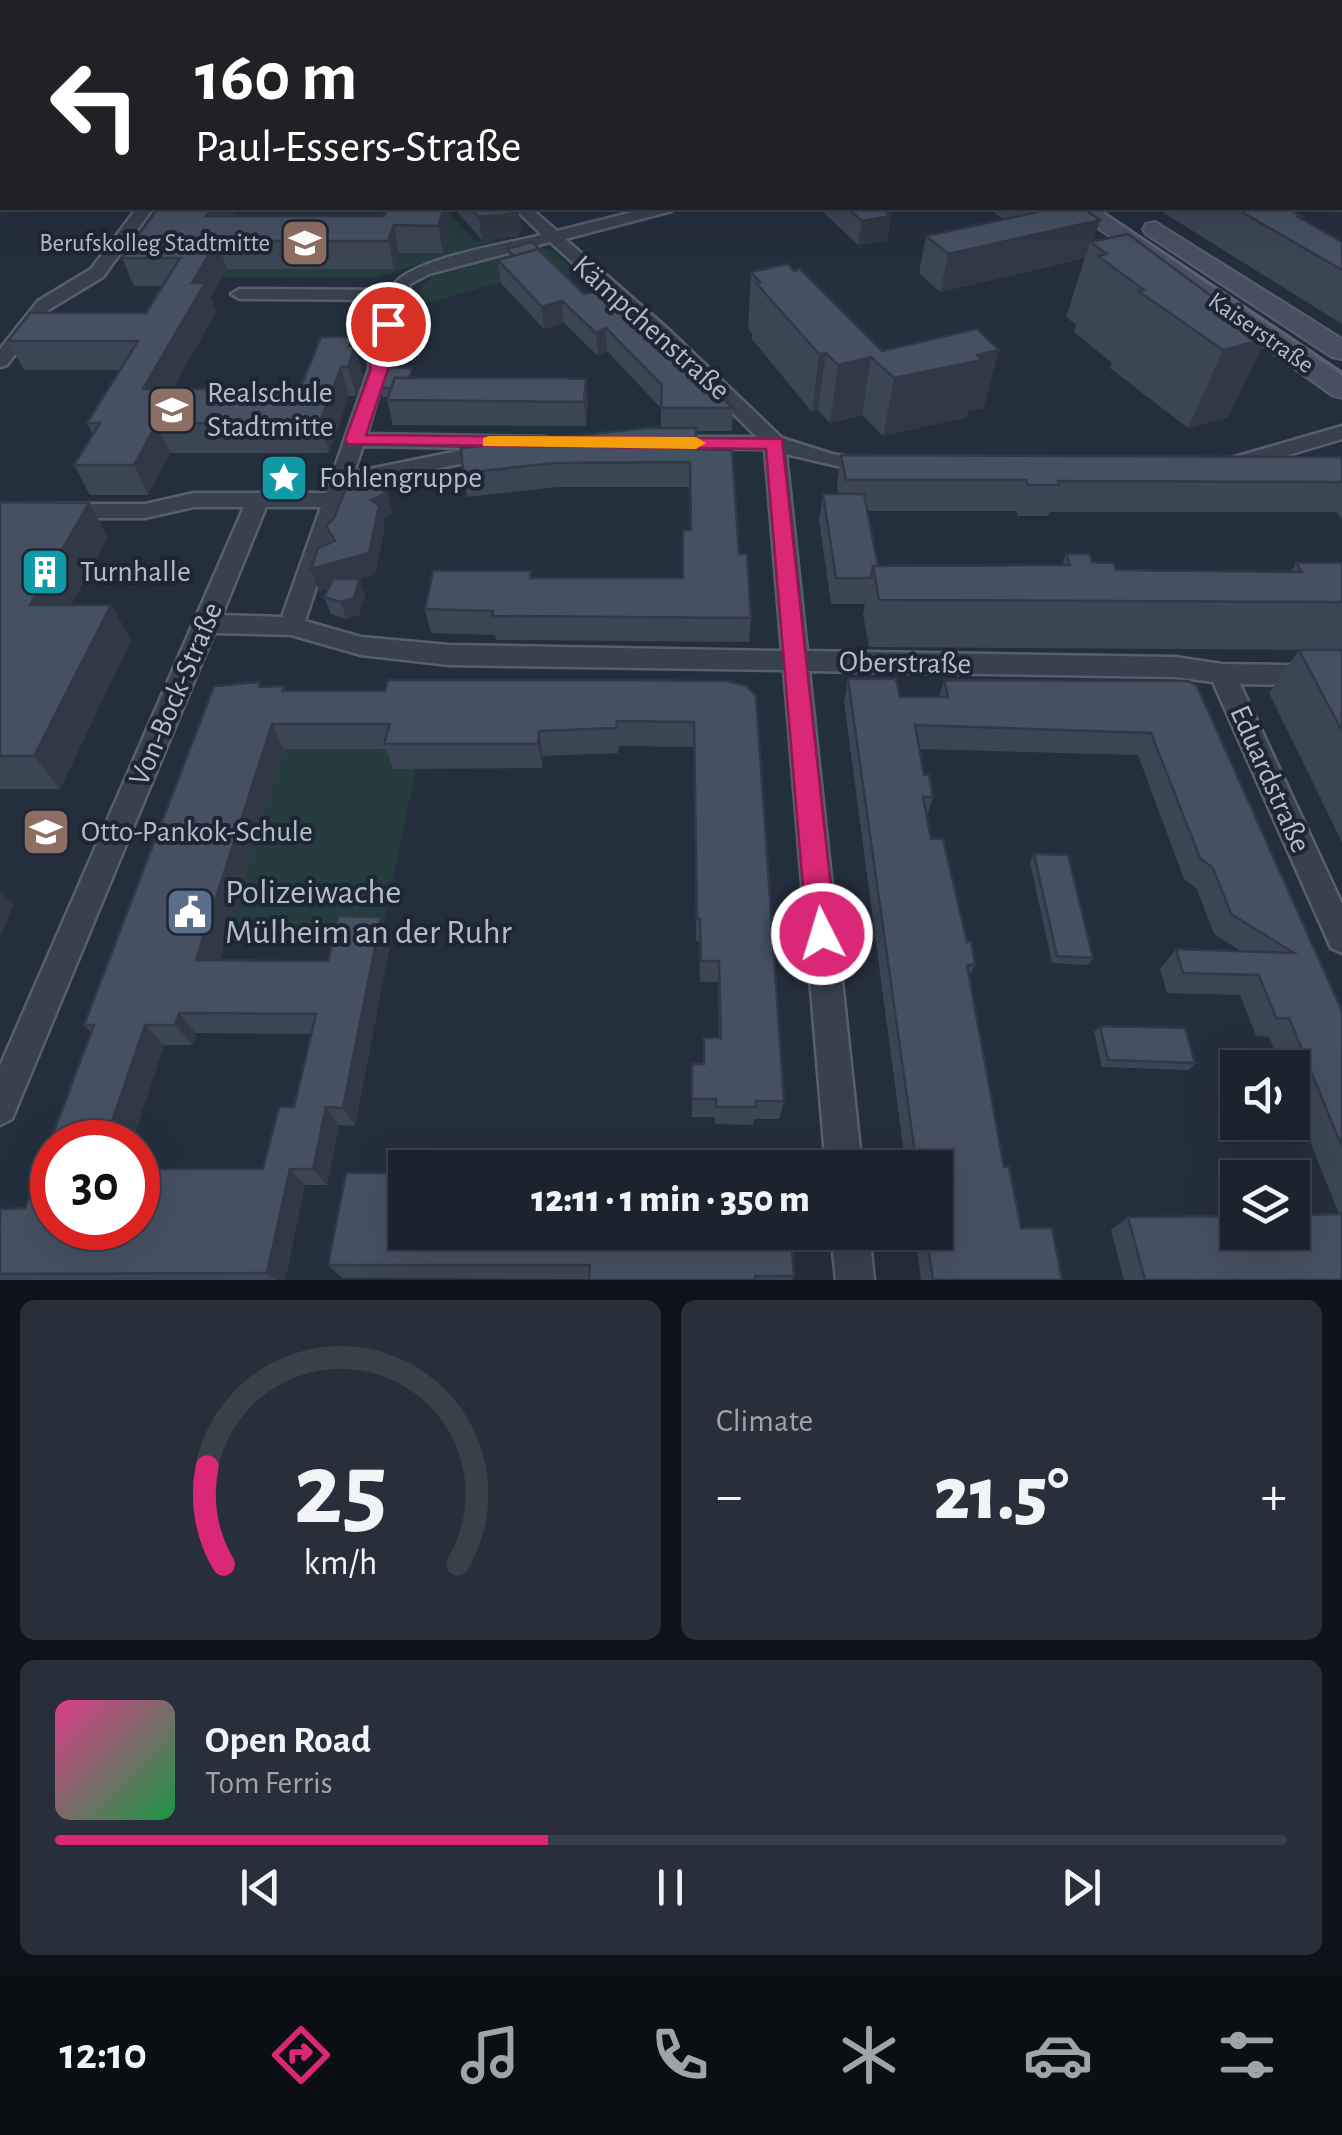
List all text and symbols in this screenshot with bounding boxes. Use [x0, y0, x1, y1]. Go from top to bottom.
icon: left [30, 40, 160, 170]
text: 160 m [195, 43, 358, 113]
text: Paul-Essers-Straße [195, 125, 521, 170]
school or university icon: Berufskolleg Stadtmitte [279, 217, 331, 269]
place label: Berufskolleg Stadtmitte [39, 231, 270, 256]
street label: Kämpchenstraße [567, 250, 735, 406]
pin [346, 282, 431, 367]
street label: Kaiserstraße [1204, 288, 1318, 378]
icon: arrive [361, 297, 416, 352]
place label: Realschule Stadtmitte [207, 378, 333, 442]
school or university icon: Realschule Stadtmitte [146, 384, 198, 436]
place icon: Fohlengruppe [258, 452, 310, 504]
place label: Fohlengruppe [319, 463, 482, 493]
building icon: Turnhalle [19, 546, 71, 598]
place label: Turnhalle [80, 557, 191, 587]
street label: Von-Bock-Straße [124, 598, 228, 790]
street label: Oberstraße [839, 647, 971, 679]
street label: Eduardstraße [1224, 701, 1316, 857]
school or university icon: Otto-Pankok-Schule [20, 806, 72, 858]
place label: Otto-Pankok-Schule [81, 817, 313, 847]
place label: Polizeiwache Mülheim an der Ruhr [225, 875, 512, 950]
position arrow [770, 882, 874, 986]
public building icon: Polizeiwache Mülheim an der Ruhr [164, 886, 216, 938]
map controls [1220, 1050, 1310, 1250]
button: sound [1220, 1050, 1310, 1140]
speed limit sign: 30 [30, 1120, 160, 1250]
button: layers [1220, 1160, 1310, 1250]
text: 12:11 · 1 min · 350 m [531, 1181, 810, 1219]
text: Climate [716, 1405, 813, 1437]
text: 25 [294, 1439, 387, 1543]
text: 21.5° [934, 1458, 1069, 1533]
text: − [716, 1469, 742, 1524]
text: + [1261, 1469, 1287, 1524]
text: km/h [304, 1545, 377, 1581]
text: Open Road [205, 1722, 371, 1760]
text: Tom Ferris [205, 1767, 333, 1799]
icon: previous [233, 1860, 288, 1915]
icon: pause [643, 1860, 698, 1915]
icon: next [1054, 1860, 1109, 1915]
icon: directions [266, 2020, 336, 2090]
icon: music [455, 2020, 525, 2090]
icon: phone [645, 2020, 715, 2090]
icon: climate [834, 2020, 904, 2090]
icon: car [1023, 2020, 1093, 2090]
icon: filters [1212, 2020, 1282, 2090]
text: 12:10 [60, 2032, 147, 2077]

